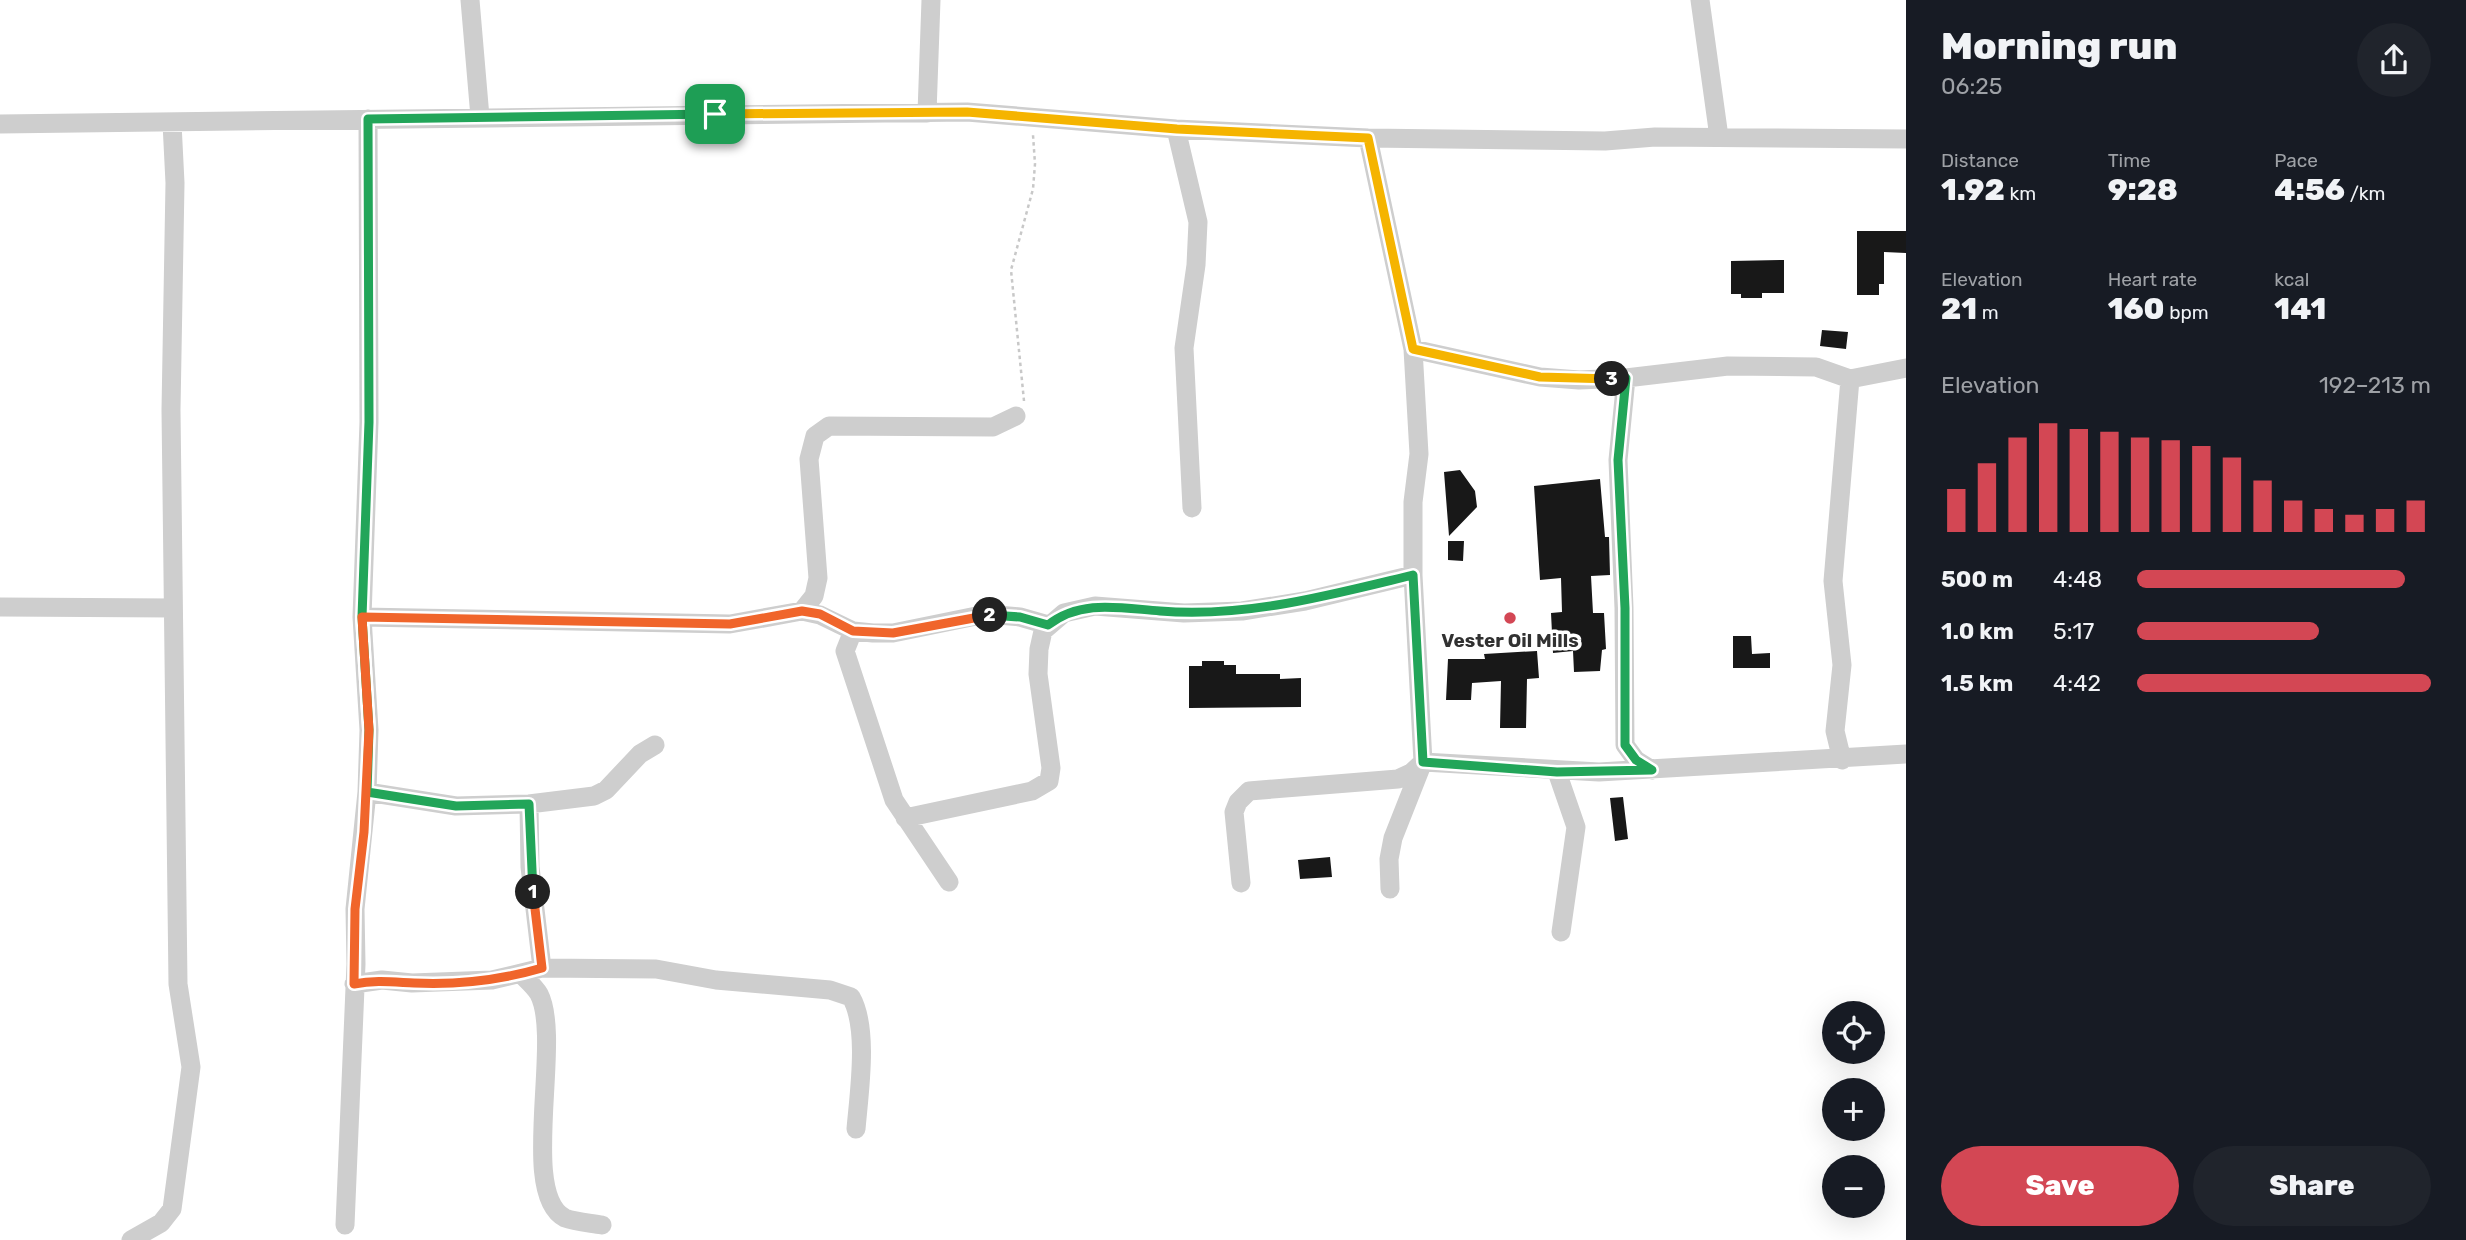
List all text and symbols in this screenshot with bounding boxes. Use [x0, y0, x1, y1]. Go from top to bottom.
text: Morning run [1941, 23, 2178, 69]
button: share [2357, 23, 2431, 97]
text: 06:25 [1941, 72, 2003, 100]
pin [685, 84, 745, 144]
icon: arrive [696, 95, 734, 133]
text: Distance [1941, 149, 2019, 172]
text: Time [2108, 149, 2151, 172]
text: Pace [2274, 149, 2318, 172]
text: 1.92 [1941, 172, 2005, 208]
text: 9:28 [2108, 172, 2178, 208]
text: 4:56 [2274, 172, 2345, 208]
text: km [2005, 182, 2036, 205]
text: /km [2345, 182, 2386, 205]
text: Elevation [1941, 268, 2022, 291]
text: Heart rate [2108, 268, 2197, 291]
text: kcal [2274, 268, 2309, 291]
text: 21 [1941, 291, 1977, 327]
text: 160 [2108, 291, 2165, 327]
text: 141 [2274, 291, 2326, 327]
text: m [1977, 301, 1999, 324]
text: bpm [2165, 301, 2209, 324]
pin: 3 [1594, 362, 1630, 396]
text: 3 [1605, 367, 1618, 390]
text: Elevation [1941, 371, 2040, 399]
text: 192–213 m [2319, 371, 2431, 399]
text: 500 m [1941, 565, 2013, 593]
text: 4:48 [2053, 565, 2102, 593]
pin: 2 [972, 598, 1007, 632]
text: 2 [983, 603, 996, 626]
marker: Vester Oil Mills [1502, 610, 1518, 626]
text: 1.0 km [1941, 617, 2014, 645]
text: 5:17 [2053, 617, 2094, 645]
place label: Vester Oil Mills [1441, 629, 1579, 652]
text: 1.5 km [1941, 669, 2013, 697]
text: 4:42 [2053, 669, 2101, 697]
pin: 1 [516, 874, 550, 910]
text: 1 [528, 880, 537, 903]
map controls [1822, 1001, 1885, 1218]
button: locate [1822, 1001, 1885, 1064]
button: + [1822, 1078, 1885, 1141]
button: Save [1941, 1146, 2179, 1226]
button: Share [2193, 1146, 2431, 1226]
button: − [1822, 1155, 1885, 1218]

